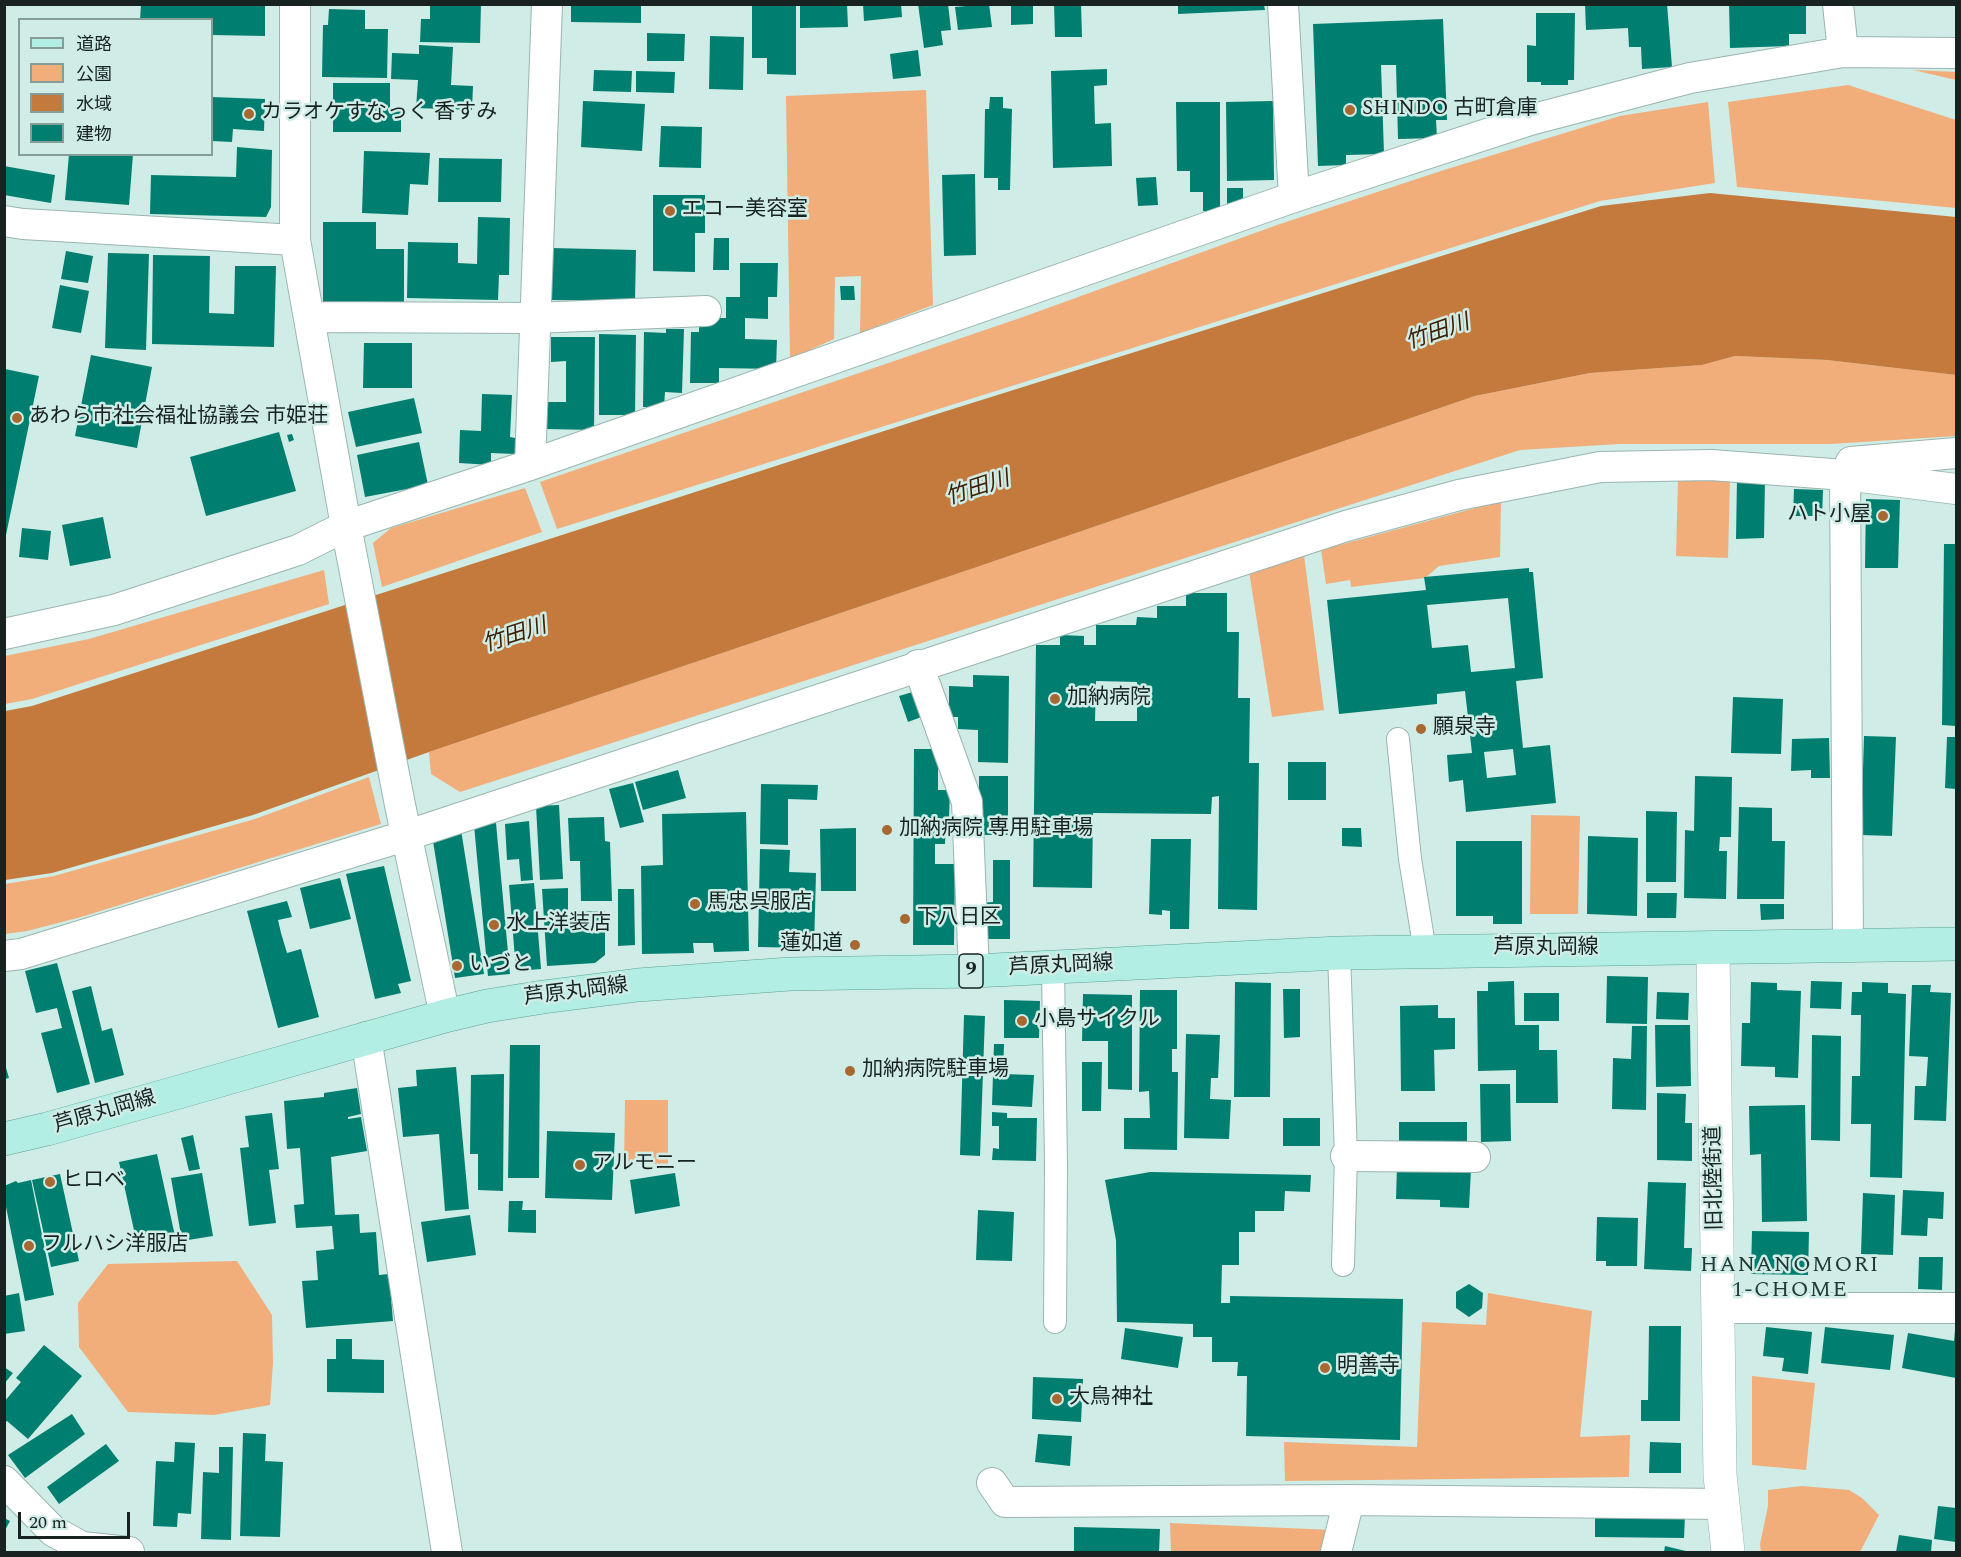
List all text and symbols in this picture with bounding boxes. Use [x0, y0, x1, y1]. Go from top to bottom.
legend [18, 18, 213, 156]
text: 道路 [76, 31, 112, 58]
text: 公園 [76, 61, 112, 88]
text: 水域 [76, 91, 112, 118]
place label: SHINDO 古町倉庫 [1362, 97, 1538, 123]
place label: カラオケすなっく 香すみ [261, 101, 497, 127]
marker: SHINDO 古町倉庫 [1343, 103, 1357, 117]
marker: カラオケすなっく 香すみ [242, 107, 256, 121]
text: 建物 [76, 121, 112, 148]
place label: エコー美容室 [682, 198, 808, 224]
marker: エコー美容室 [663, 204, 677, 218]
water label: 竹田川 [1403, 311, 1473, 357]
place label: あわら市社会福祉協議会 市姫荘 [29, 405, 328, 431]
marker: あわら市社会福祉協議会 市姫荘 [10, 411, 24, 425]
water label: 竹田川 [943, 467, 1013, 513]
place label: ハト小屋 [1787, 503, 1871, 529]
marker: ハト小屋 [1876, 509, 1890, 523]
water label: 竹田川 [480, 614, 550, 660]
place label: 加納病院 [1067, 686, 1151, 712]
marker: 加納病院 [1048, 692, 1062, 706]
place label: 願泉寺 [1433, 716, 1496, 742]
marker: 願泉寺 [1414, 722, 1428, 736]
place label: 加納病院 専用駐車場 [899, 817, 1093, 843]
marker: 加納病院 専用駐車場 [880, 823, 894, 837]
place label: 馬忠呉服店 [707, 891, 812, 917]
marker: 馬忠呉服店 [688, 897, 702, 911]
place label: 下八日区 [917, 906, 1001, 932]
place label: 水上洋装店 [506, 912, 611, 938]
marker: 下八日区 [898, 912, 912, 926]
marker: 水上洋装店 [487, 918, 501, 932]
place label: 蓮如道 [780, 932, 843, 958]
street label: 芦原丸岡線 [1494, 936, 1598, 962]
marker: 蓮如道 [848, 938, 862, 952]
street label: 芦原丸岡線 [1008, 952, 1114, 982]
place label: いづと [469, 953, 532, 979]
road number: 9 [959, 954, 983, 988]
marker: いづと [450, 959, 464, 973]
street label: 芦原丸岡線 [522, 974, 630, 1012]
place label: 小島サイクル [1034, 1008, 1160, 1034]
marker: 小島サイクル [1015, 1014, 1029, 1028]
place label: 加納病院駐車場 [862, 1058, 1009, 1084]
marker: 加納病院駐車場 [843, 1064, 857, 1078]
street label: 芦原丸岡線 [51, 1086, 159, 1140]
street label: 旧北陸街道 [1702, 1125, 1730, 1231]
place label: アルモニー [592, 1152, 697, 1178]
marker: アルモニー [573, 1158, 587, 1172]
place label: ヒロベ [62, 1169, 125, 1195]
marker: ヒロベ [43, 1175, 57, 1189]
place label: フルハシ洋服店 [41, 1233, 188, 1259]
marker: フルハシ洋服店 [22, 1239, 36, 1253]
district label: HANANOMORI 1-CHOME [1700, 1254, 1880, 1306]
place label: 明善寺 [1337, 1355, 1400, 1381]
marker: 明善寺 [1318, 1361, 1332, 1375]
place label: 大鳥神社 [1069, 1386, 1153, 1412]
marker: 大鳥神社 [1050, 1392, 1064, 1406]
scale bar [21, 1500, 134, 1538]
text: 20 m [29, 1509, 67, 1536]

